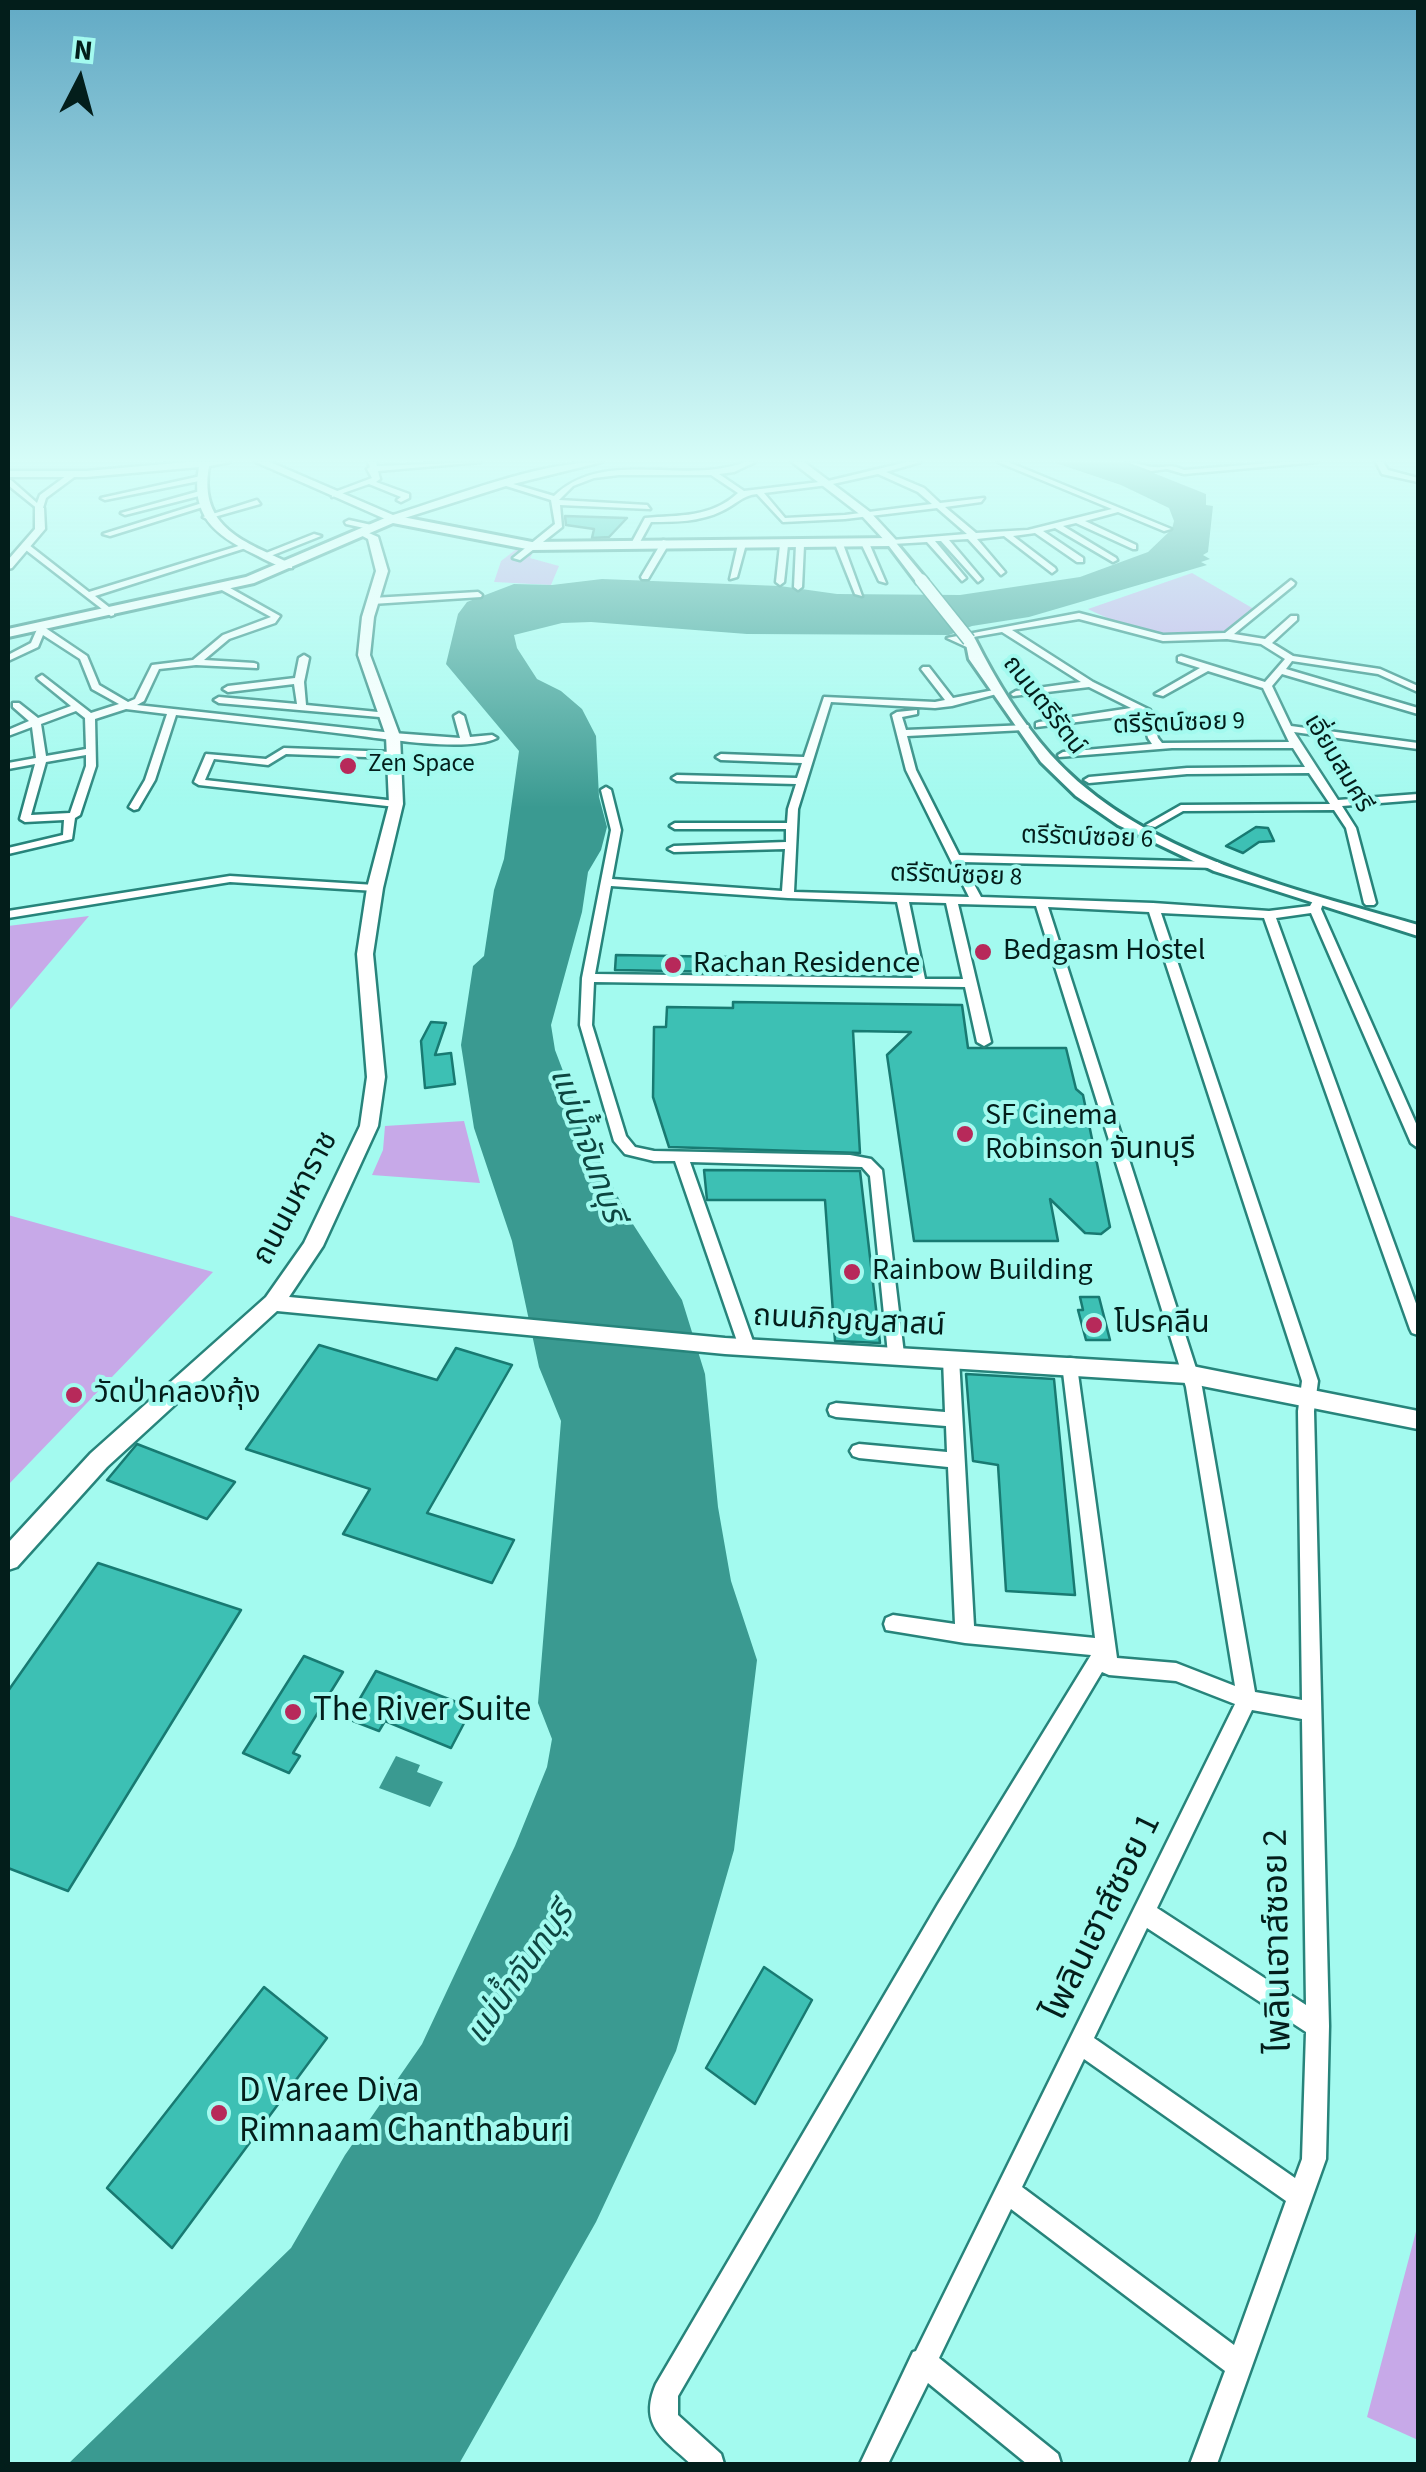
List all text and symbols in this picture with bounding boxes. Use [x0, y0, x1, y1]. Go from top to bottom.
text: N [72, 29, 94, 71]
north arrow [30, 30, 130, 130]
street label: ถนนตรีรัตน์ [995, 651, 1091, 761]
street label: ตรีรัตน์ซอย 9 [1112, 708, 1246, 742]
street label: เอี่ยมสมศรี [1296, 709, 1378, 819]
place label: Zen Space [368, 751, 475, 781]
marker: Zen Space [337, 755, 359, 777]
street label: ตรีรัตน์ซอย 6 [1020, 822, 1154, 856]
street label: ตรีรัตน์ซอย 8 [889, 860, 1023, 894]
place label: Bedgasm Hostel [1003, 934, 1205, 970]
marker: Bedgasm Hostel [972, 941, 994, 963]
place label: Rachan Residence [693, 947, 920, 983]
marker: Rachan Residence [662, 954, 684, 976]
water label: แม่น้ำจันทบุรี [539, 1064, 631, 1228]
place label: SF Cinema Robinson จันทบุรี [985, 1099, 1195, 1170]
marker: SF Cinema Robinson จันทบุรี [954, 1123, 976, 1145]
street label: ถนนมหาราช [247, 1126, 347, 1272]
place label: Rainbow Building [872, 1254, 1093, 1290]
marker: Rainbow Building [841, 1261, 863, 1283]
street label: ถนนภิญญสาสน์ [752, 1300, 946, 1346]
place label: โปรคลีน [1114, 1307, 1210, 1343]
marker: โปรคลีน [1083, 1314, 1105, 1336]
place label: วัดป่าคลองกุ้ง [94, 1377, 261, 1413]
marker: วัดป่าคลองกุ้ง [63, 1384, 85, 1406]
place label: The River Suite [313, 1691, 531, 1733]
marker: The River Suite [282, 1701, 304, 1723]
street label: ไพลินเฮาส์ซอย 1 [1036, 1808, 1172, 2028]
street label: ไพลินเฮาส์ซอย 2 [1257, 1829, 1303, 2053]
water label: แม่น้ำจันทบุรี [460, 1898, 584, 2052]
place label: D Varee Diva Rimnaam Chanthaburi [239, 2072, 570, 2154]
marker: D Varee Diva Rimnaam Chanthaburi [208, 2102, 230, 2124]

